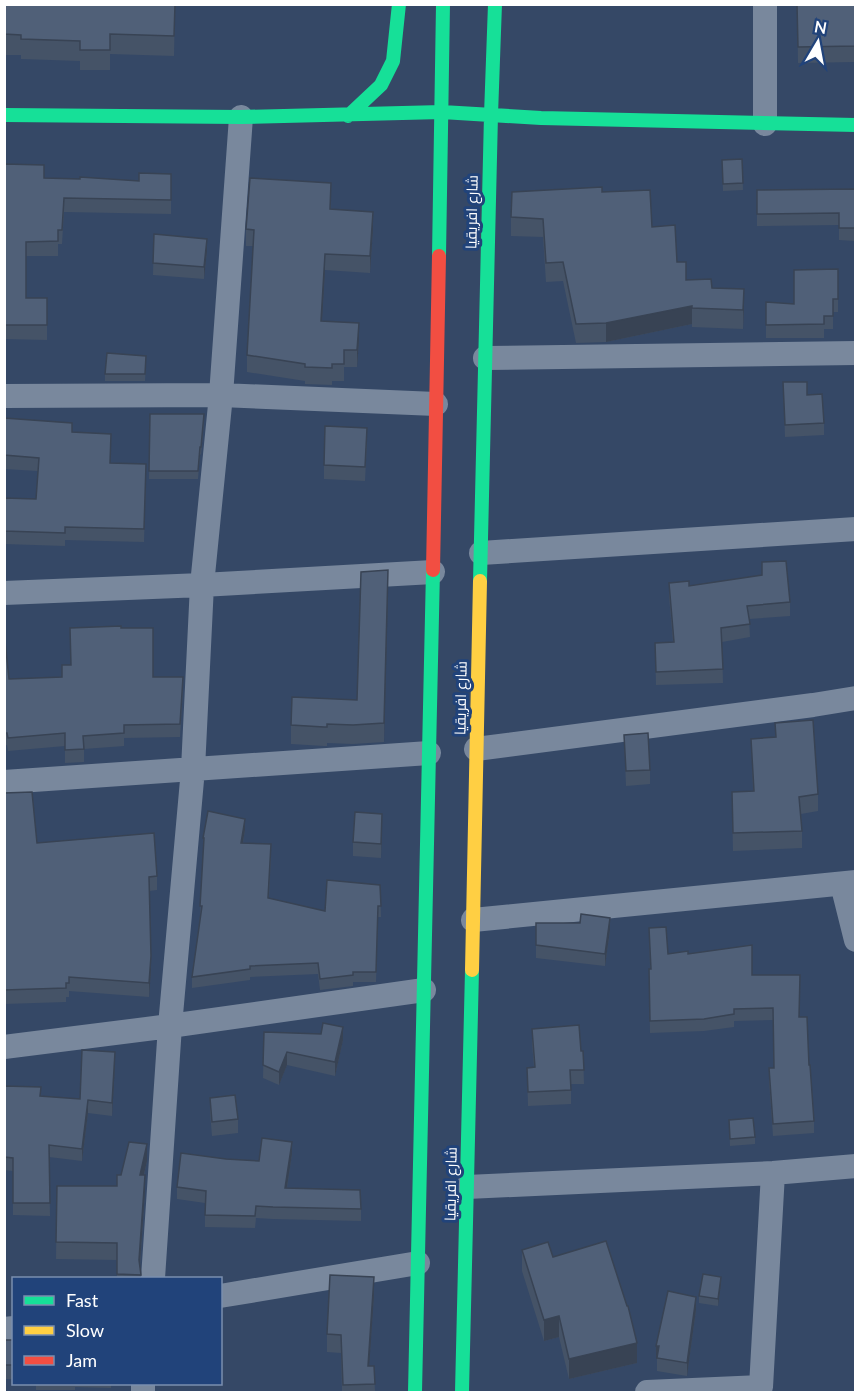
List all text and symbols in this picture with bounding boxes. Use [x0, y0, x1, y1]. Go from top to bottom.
north arrow [788, 12, 848, 72]
text: N [813, 16, 828, 37]
street label: شارع افريقيا [461, 175, 484, 249]
street label: شارع افريقيا [450, 661, 473, 735]
street label: شارع افريقيا [440, 1147, 463, 1221]
legend [12, 1277, 222, 1385]
text: Fast [66, 1289, 99, 1311]
text: Slow [66, 1319, 104, 1341]
text: Jam [66, 1349, 97, 1371]

